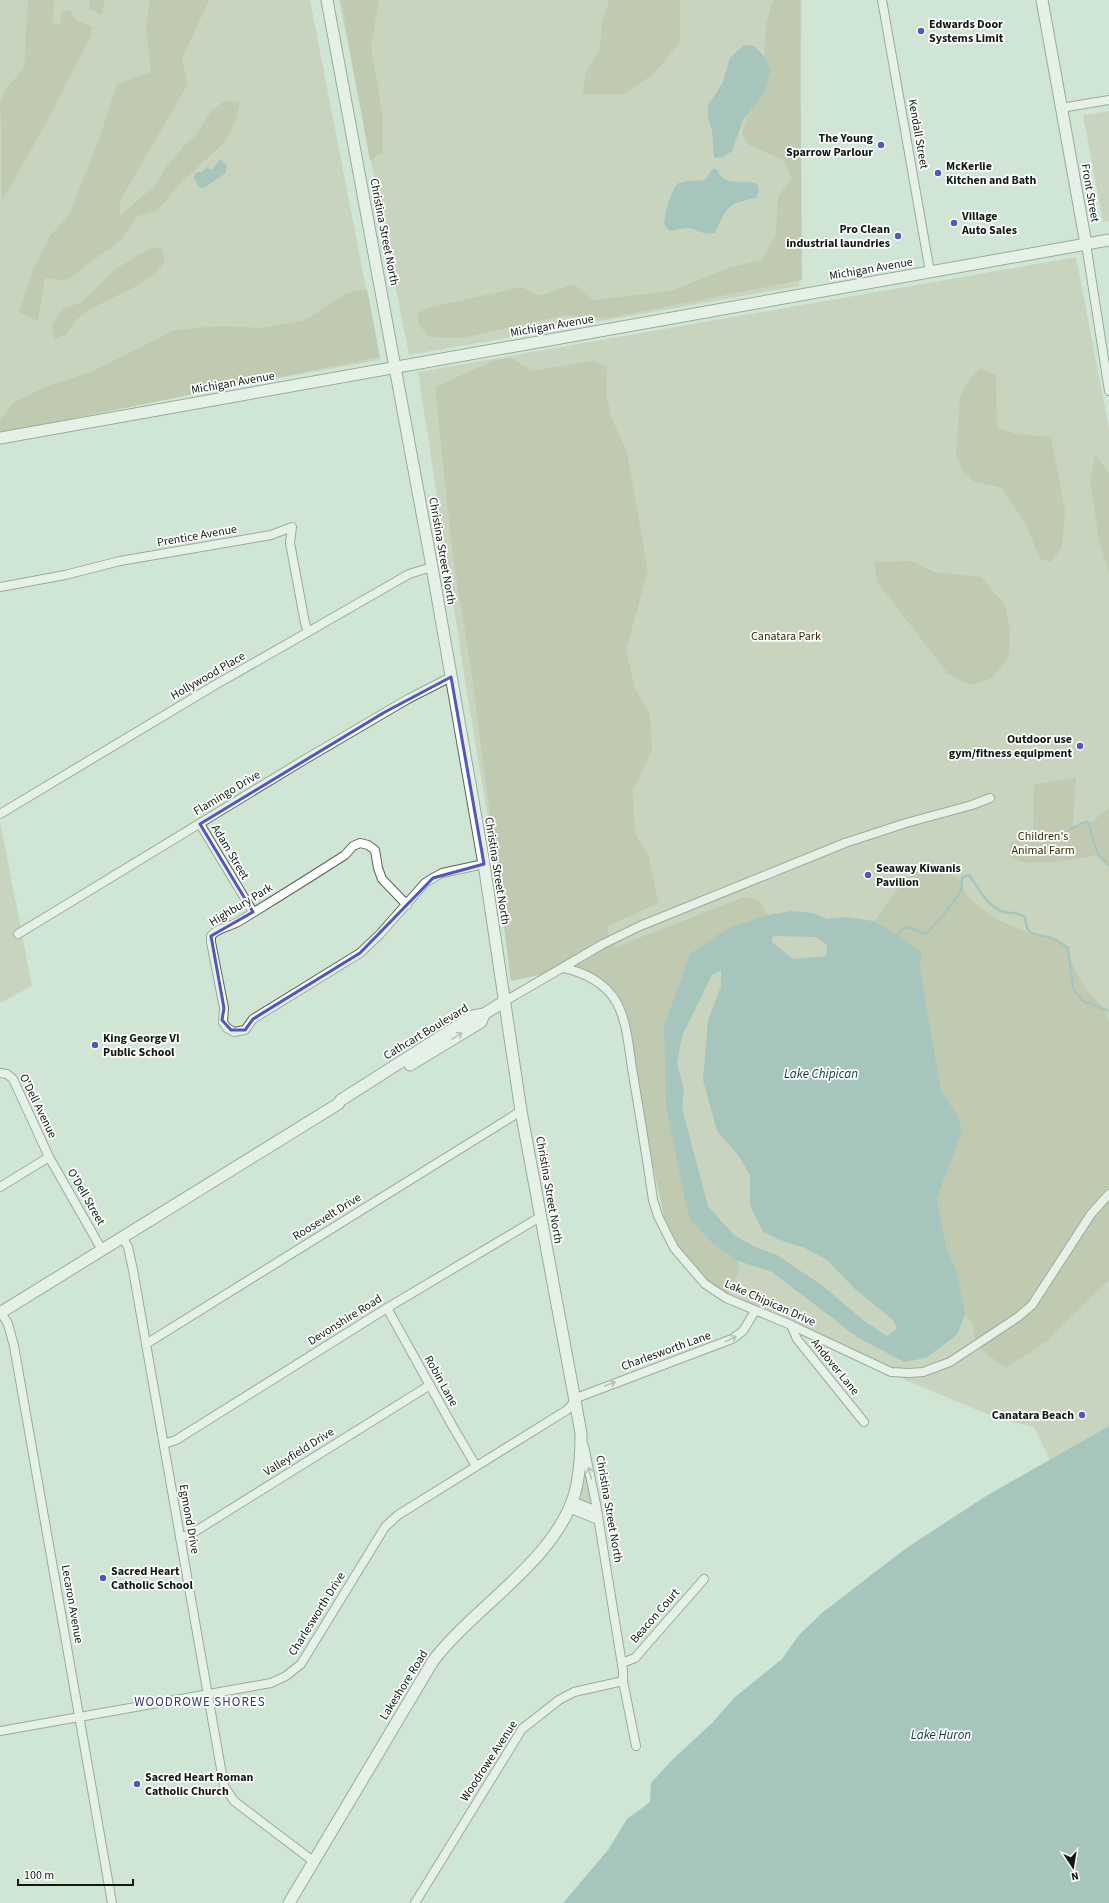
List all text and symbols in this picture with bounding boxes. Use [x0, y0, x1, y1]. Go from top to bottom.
place label: Edwards Door Systems Limit [929, 16, 1004, 47]
marker: Edwards Door Systems Limit [916, 26, 926, 36]
street label: Kendall Street [903, 98, 933, 170]
place label: The Young Sparrow Parlour [786, 130, 874, 161]
marker: The Young Sparrow Parlour [876, 140, 886, 150]
place label: McKerlie Kitchen and Bath [946, 158, 1036, 189]
street label: Front Street [1076, 162, 1104, 224]
marker: McKerlie Kitchen and Bath [933, 168, 943, 178]
street label: Christina Street North [365, 177, 403, 287]
place label: Village Auto Sales [961, 208, 1017, 239]
marker: Village Auto Sales [949, 218, 959, 228]
place label: Pro Clean industrial laundries [786, 221, 890, 252]
marker: Pro Clean industrial laundries [893, 231, 903, 241]
street label: Michigan Avenue [828, 253, 914, 285]
street label: Michigan Avenue [509, 310, 595, 342]
street label: Michigan Avenue [190, 367, 276, 399]
street label: Christina Street North [424, 496, 460, 606]
street label: Prentice Avenue [156, 521, 238, 551]
park label: Canatara Park [751, 628, 821, 645]
street label: Hollywood Place [167, 648, 249, 704]
place label: Outdoor use gym/fitness equipment [949, 731, 1072, 762]
marker: Outdoor use gym/fitness equipment [1075, 741, 1085, 751]
street label: Flamingo Drive [190, 766, 264, 820]
street label: Christina Street North [480, 816, 514, 926]
street label: Adam Street [207, 821, 253, 883]
park label: Children's Animal Farm [1011, 828, 1075, 859]
place label: Seaway Kiwanis Pavilion [876, 860, 961, 891]
marker: Seaway Kiwanis Pavilion [863, 870, 873, 880]
street label: Highbury Park [206, 879, 276, 931]
street label: Cathcart Boulevard [380, 1000, 472, 1064]
place label: King George VI Public School [103, 1030, 180, 1061]
one-way arrow [451, 1032, 463, 1040]
marker: King George VI Public School [90, 1040, 100, 1050]
water label: Lake Chipican [784, 1065, 858, 1083]
street label: O'Dell Avenue [15, 1071, 61, 1141]
street label: Christina Street North [531, 1135, 567, 1245]
street label: O'Dell Street [63, 1166, 109, 1228]
street label: Roosevelt Drive [290, 1189, 365, 1245]
street label: Lake Chipican Drive [722, 1275, 818, 1331]
street label: Devonshire Road [305, 1290, 385, 1350]
street label: Charlesworth Lane [619, 1327, 713, 1375]
one-way arrow [725, 1335, 737, 1342]
street label: Andover Lane [807, 1335, 863, 1399]
street label: Robin Lane [420, 1352, 462, 1410]
one-way arrow [603, 1380, 615, 1388]
place label: Canatara Beach [992, 1407, 1074, 1424]
marker: Canatara Beach [1077, 1410, 1087, 1420]
street label: Valleyfield Drive [260, 1424, 338, 1480]
street label: Christina Street North [591, 1454, 627, 1564]
one-way arrow [586, 1467, 593, 1480]
street label: Egmond Drive [175, 1483, 203, 1555]
street label: Lecaron Avenue [57, 1563, 87, 1645]
place label: Sacred Heart Catholic School [111, 1563, 193, 1594]
street label: Charlesworth Drive [284, 1569, 350, 1659]
marker: Sacred Heart Catholic School [98, 1573, 108, 1583]
street label: Beacon Court [626, 1585, 684, 1647]
street label: Lakeshore Road [376, 1647, 432, 1723]
district label: WOODROWE SHORES [134, 1693, 266, 1711]
street label: Woodrowe Avenue [456, 1717, 522, 1805]
water label: Lake Huron [911, 1726, 971, 1744]
place label: Sacred Heart Roman Catholic Church [145, 1769, 254, 1800]
marker: Sacred Heart Roman Catholic Church [132, 1779, 142, 1789]
north arrow [1053, 1847, 1093, 1887]
scale bar [18, 1861, 133, 1887]
text: 100 m [24, 1867, 54, 1884]
text: N [1070, 1868, 1080, 1884]

